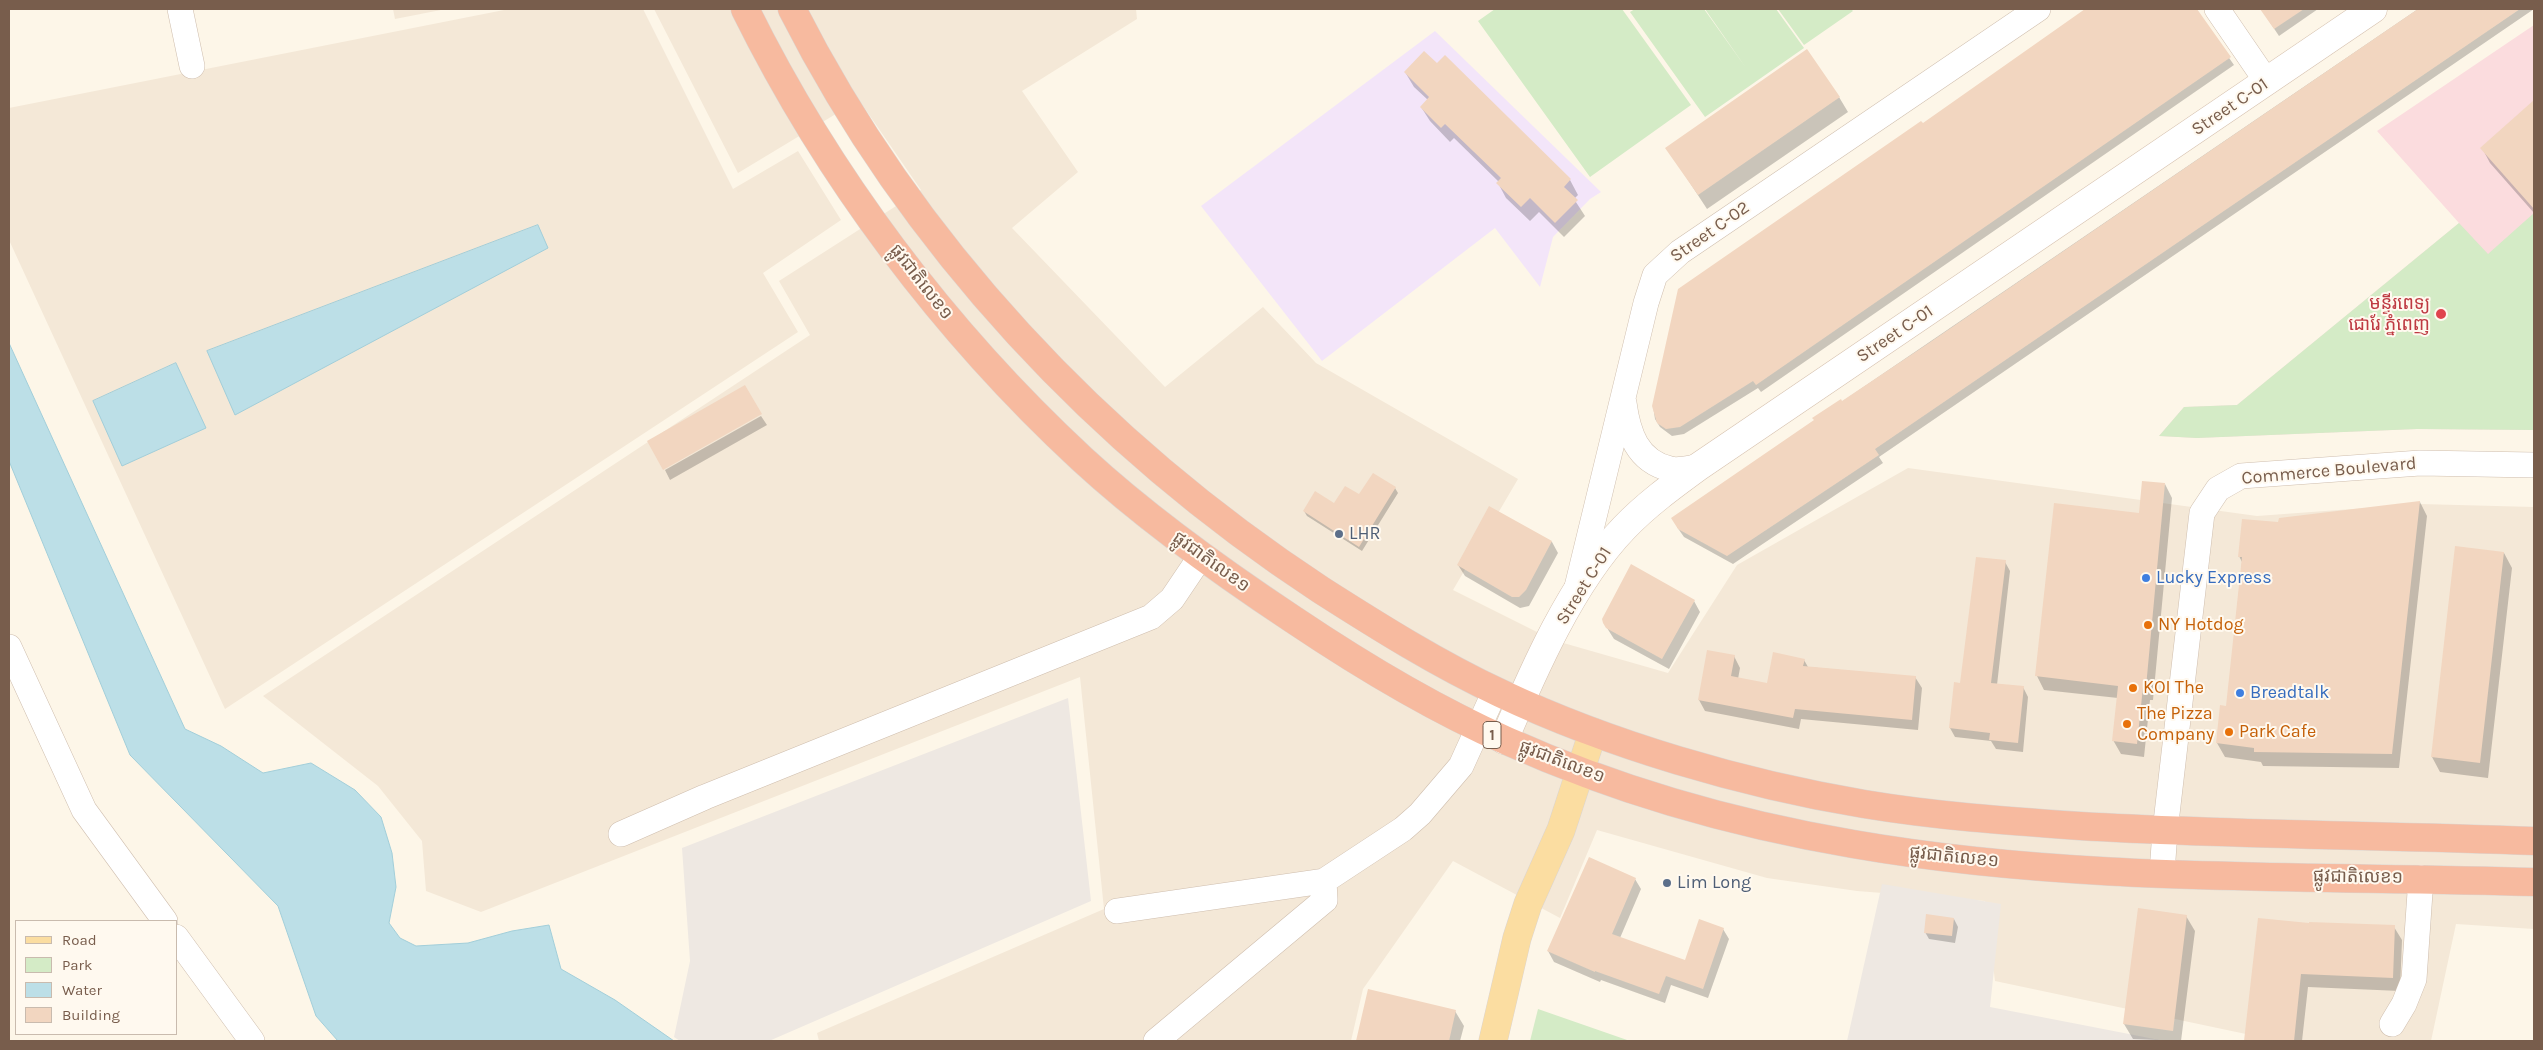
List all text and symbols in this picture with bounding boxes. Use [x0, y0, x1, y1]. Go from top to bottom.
street label: Street C-01 [2188, 74, 2272, 140]
street label: Street C-02 [1666, 197, 1754, 267]
street label: ផ្លូវជាតិលេខ១ [885, 240, 957, 324]
place label: មន្ទីរពេទ្យ ជោរែ ភ្នំពេញ [2348, 293, 2430, 336]
street label: Street C-01 [1853, 301, 1937, 367]
marker: មន្ទីរពេទ្យ ជោរែ ភ្នំពេញ [2434, 307, 2448, 321]
street label: Commerce Boulevard [2241, 453, 2417, 489]
place label: LHR [1349, 523, 1380, 545]
street label: ផ្លូវជាតិលេខ១ [1168, 527, 1254, 597]
marker: LHR [1333, 528, 1345, 540]
street label: Street C-01 [1552, 543, 1616, 629]
place label: Lucky Express [2156, 567, 2272, 589]
marker: Lucky Express [2140, 572, 2152, 584]
place label: NY Hotdog [2158, 614, 2244, 636]
marker: NY Hotdog [2142, 619, 2154, 631]
place label: KOI The [2143, 677, 2204, 699]
marker: KOI The [2127, 682, 2139, 694]
place label: Breadtalk [2250, 682, 2329, 704]
marker: Breadtalk [2234, 687, 2246, 699]
place label: The Pizza Company [2137, 703, 2214, 746]
marker: The Pizza Company [2121, 718, 2133, 730]
place label: Park Cafe [2239, 721, 2316, 743]
road number: 1 [1483, 722, 1501, 748]
marker: Park Cafe [2223, 726, 2235, 738]
street label: ផ្លូវជាតិលេខ១ [1516, 736, 1608, 788]
street label: ផ្លូវជាតិលេខ១ [1908, 842, 2000, 872]
street label: ផ្លូវជាតិលេខ១ [2313, 865, 2403, 889]
place label: Lim Long [1677, 872, 1751, 894]
marker: Lim Long [1661, 877, 1673, 889]
legend [15, 920, 178, 1035]
text: Road [62, 931, 97, 949]
text: Park [62, 956, 92, 974]
text: Water [62, 981, 102, 999]
text: Building [62, 1006, 120, 1024]

